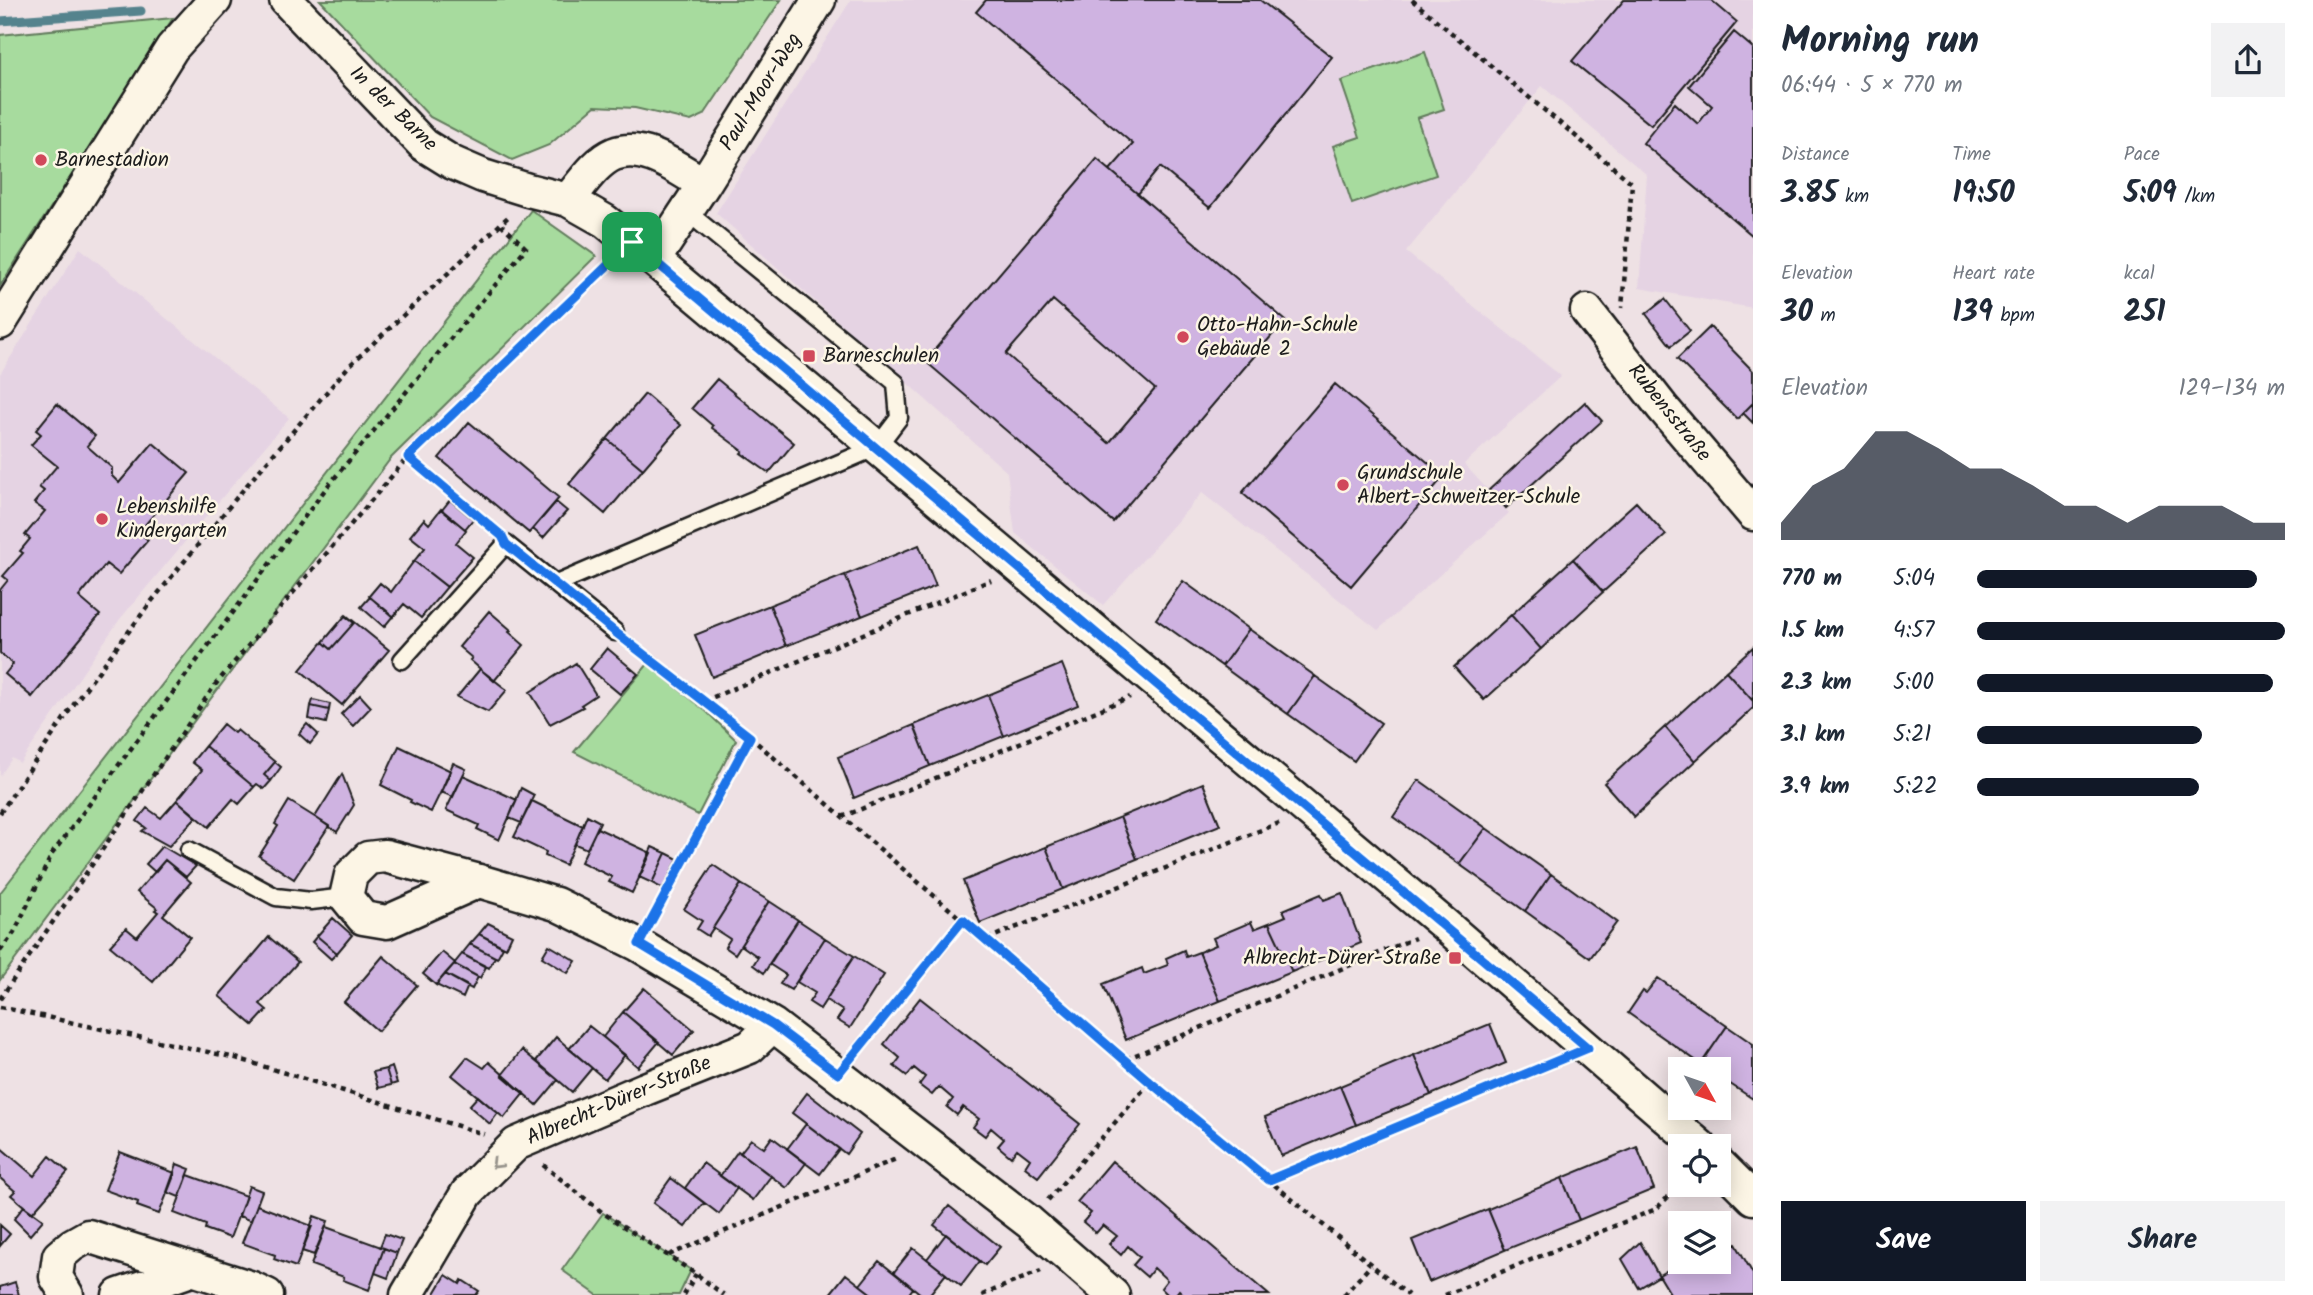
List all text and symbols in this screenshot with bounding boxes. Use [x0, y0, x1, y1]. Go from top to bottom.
text: Morning run [1781, 12, 1979, 72]
button: share [2211, 23, 2285, 97]
street label: Paul-Moor-Weg [711, 26, 811, 158]
street label: In der Barne [341, 58, 445, 160]
text: 06:44 · 5 × 770 m [1781, 68, 1962, 104]
text: Distance [1781, 140, 1849, 170]
text: Time [1952, 140, 1991, 170]
text: Pace [2124, 140, 2160, 170]
place label: Barnestadion [55, 144, 169, 177]
marker: Barnestadion [33, 152, 49, 168]
text: 3.85 [1781, 170, 1837, 218]
text: 19:50 [1952, 170, 2015, 218]
text: 5:09 [2124, 170, 2177, 218]
text: km [1837, 182, 1869, 212]
text: /km [2177, 182, 2215, 212]
pin [602, 212, 662, 272]
icon: arrive [613, 223, 651, 261]
text: Elevation [1781, 259, 1853, 289]
text: Heart rate [1952, 259, 2035, 289]
text: kcal [2124, 259, 2155, 289]
text: 30 [1781, 289, 1813, 337]
text: 139 [1952, 289, 1993, 337]
text: 251 [2124, 289, 2165, 337]
text: m [1813, 301, 1836, 331]
text: bpm [1993, 301, 2035, 331]
place label: Otto-Hahn-Schule Gebäude 2 [1197, 309, 1358, 366]
marker: Otto-Hahn-Schule Gebäude 2 [1175, 329, 1191, 345]
place label: Barneschulen [823, 340, 939, 373]
marker: Barneschulen [801, 348, 817, 364]
street label: Rubensstraße [1619, 357, 1719, 470]
text: Elevation [1781, 371, 1868, 407]
text: 129–134 m [2179, 371, 2285, 407]
place label: Grundschule Albert-Schweitzer-Schule [1357, 457, 1581, 514]
marker: Grundschule Albert-Schweitzer-Schule [1335, 477, 1351, 493]
place label: Lebenshilfe Kindergarten [116, 491, 227, 548]
marker: Lebenshilfe Kindergarten [94, 511, 110, 527]
text: 770 m [1781, 561, 1842, 597]
text: 5:04 [1893, 561, 1935, 597]
text: 1.5 km [1781, 613, 1844, 649]
text: 4:57 [1893, 613, 1934, 649]
text: 2.3 km [1781, 665, 1851, 701]
text: 5:00 [1893, 665, 1934, 701]
text: 3.1 km [1781, 717, 1845, 753]
text: 5:21 [1893, 717, 1932, 753]
text: 3.9 km [1781, 769, 1850, 805]
text: 5:22 [1893, 769, 1938, 805]
place label: Albrecht-Dürer-Straße [1243, 942, 1442, 975]
marker: Albrecht-Dürer-Straße [1447, 950, 1463, 966]
street label: Albrecht-Dürer-Straße [521, 1047, 717, 1155]
north arrow [1668, 1057, 1731, 1120]
map controls [1668, 1057, 1731, 1274]
button: locate [1668, 1134, 1731, 1197]
one-way arrow [492, 1155, 505, 1168]
button: Save [1781, 1201, 2026, 1281]
button: Share [2040, 1201, 2285, 1281]
button: layers [1668, 1211, 1731, 1274]

